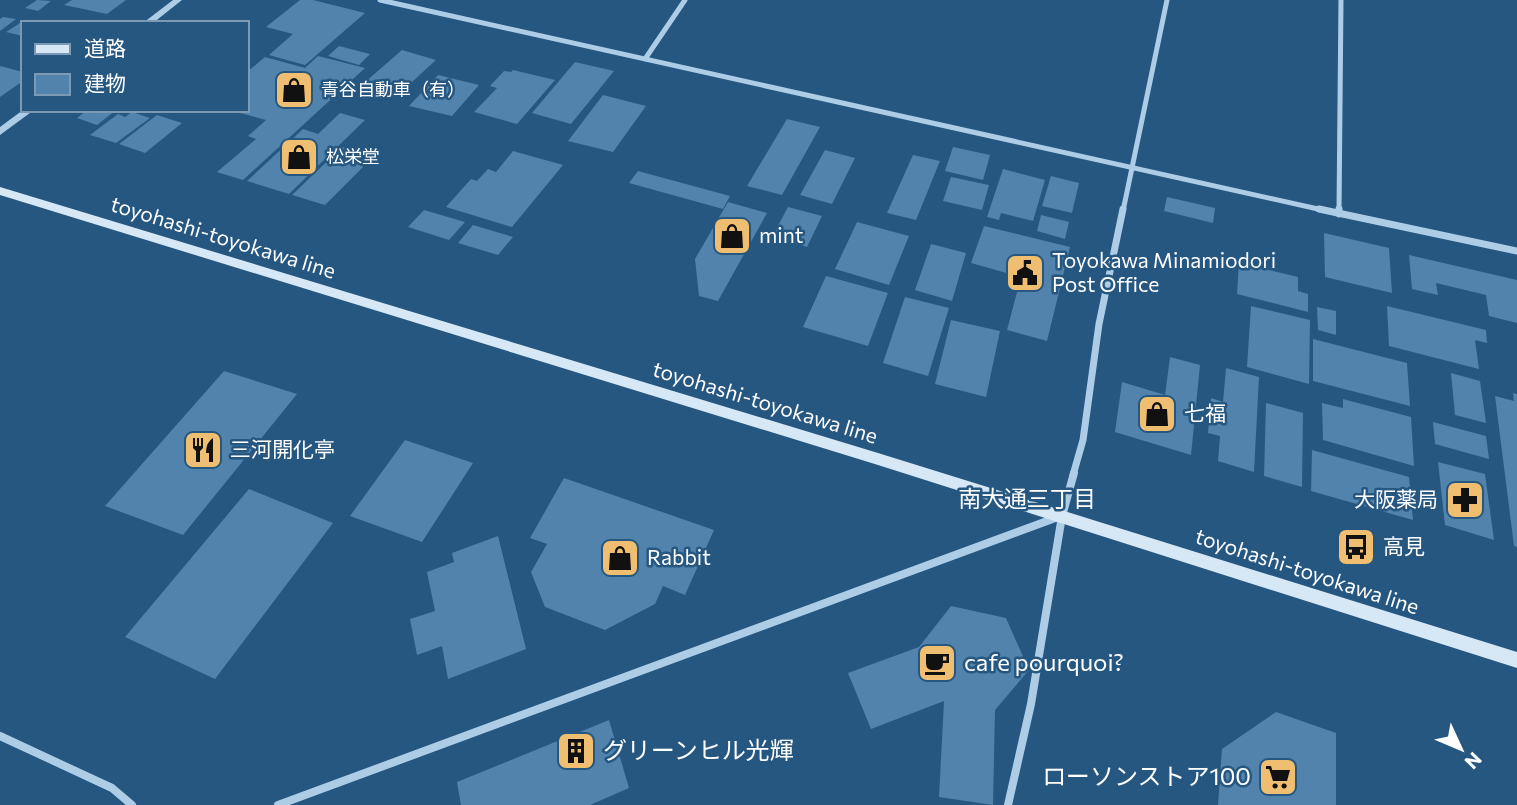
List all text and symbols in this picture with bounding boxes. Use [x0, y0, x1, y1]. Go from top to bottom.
legend [21, 21, 248, 112]
text: 道路 [84, 35, 126, 60]
shop icon: 青谷自動車（有） [273, 69, 315, 111]
text: 建物 [84, 70, 126, 95]
place label: 青谷自動車（有） [321, 78, 465, 100]
shop icon: 松栄堂 [278, 136, 320, 178]
place label: 松栄堂 [326, 145, 380, 167]
street label: toyohashi-toyokawa line [108, 190, 339, 283]
shop icon: mint [711, 215, 753, 257]
place label: mint [759, 222, 803, 247]
place label: Toyokawa Minamiodori Post Office [1052, 247, 1276, 296]
public building icon: Toyokawa Minamiodori Post Office [1004, 252, 1046, 294]
street label: toyohashi-toyokawa line [650, 355, 881, 448]
shop icon: 七福 [1136, 393, 1178, 435]
place label: 七福 [1184, 400, 1226, 425]
restaurant icon: 三河開化亭 [182, 429, 224, 471]
place label: 三河開化亭 [230, 436, 335, 461]
pharmacy icon: 大阪薬局 [1444, 479, 1486, 521]
district label: 南大通三丁目 [958, 484, 1096, 512]
place label: 大阪薬局 [1354, 486, 1438, 511]
street label: toyohashi-toyokawa line [1192, 523, 1423, 619]
bus stop icon: 高見 [1335, 526, 1377, 568]
place label: 高見 [1383, 533, 1425, 558]
shop icon: Rabbit [599, 537, 641, 579]
place label: Rabbit [647, 544, 711, 569]
cafe icon: cafe pourquoi? [916, 642, 958, 684]
place label: cafe pourquoi? [964, 647, 1124, 676]
north arrow [1426, 714, 1496, 784]
building icon: グリーンヒル光輝 [555, 730, 597, 772]
place label: グリーンヒル光輝 [603, 735, 794, 764]
text: N [1460, 748, 1487, 774]
supermarket icon: ローソンストア100 [1257, 756, 1299, 798]
place label: ローソンストア100 [1042, 761, 1251, 790]

